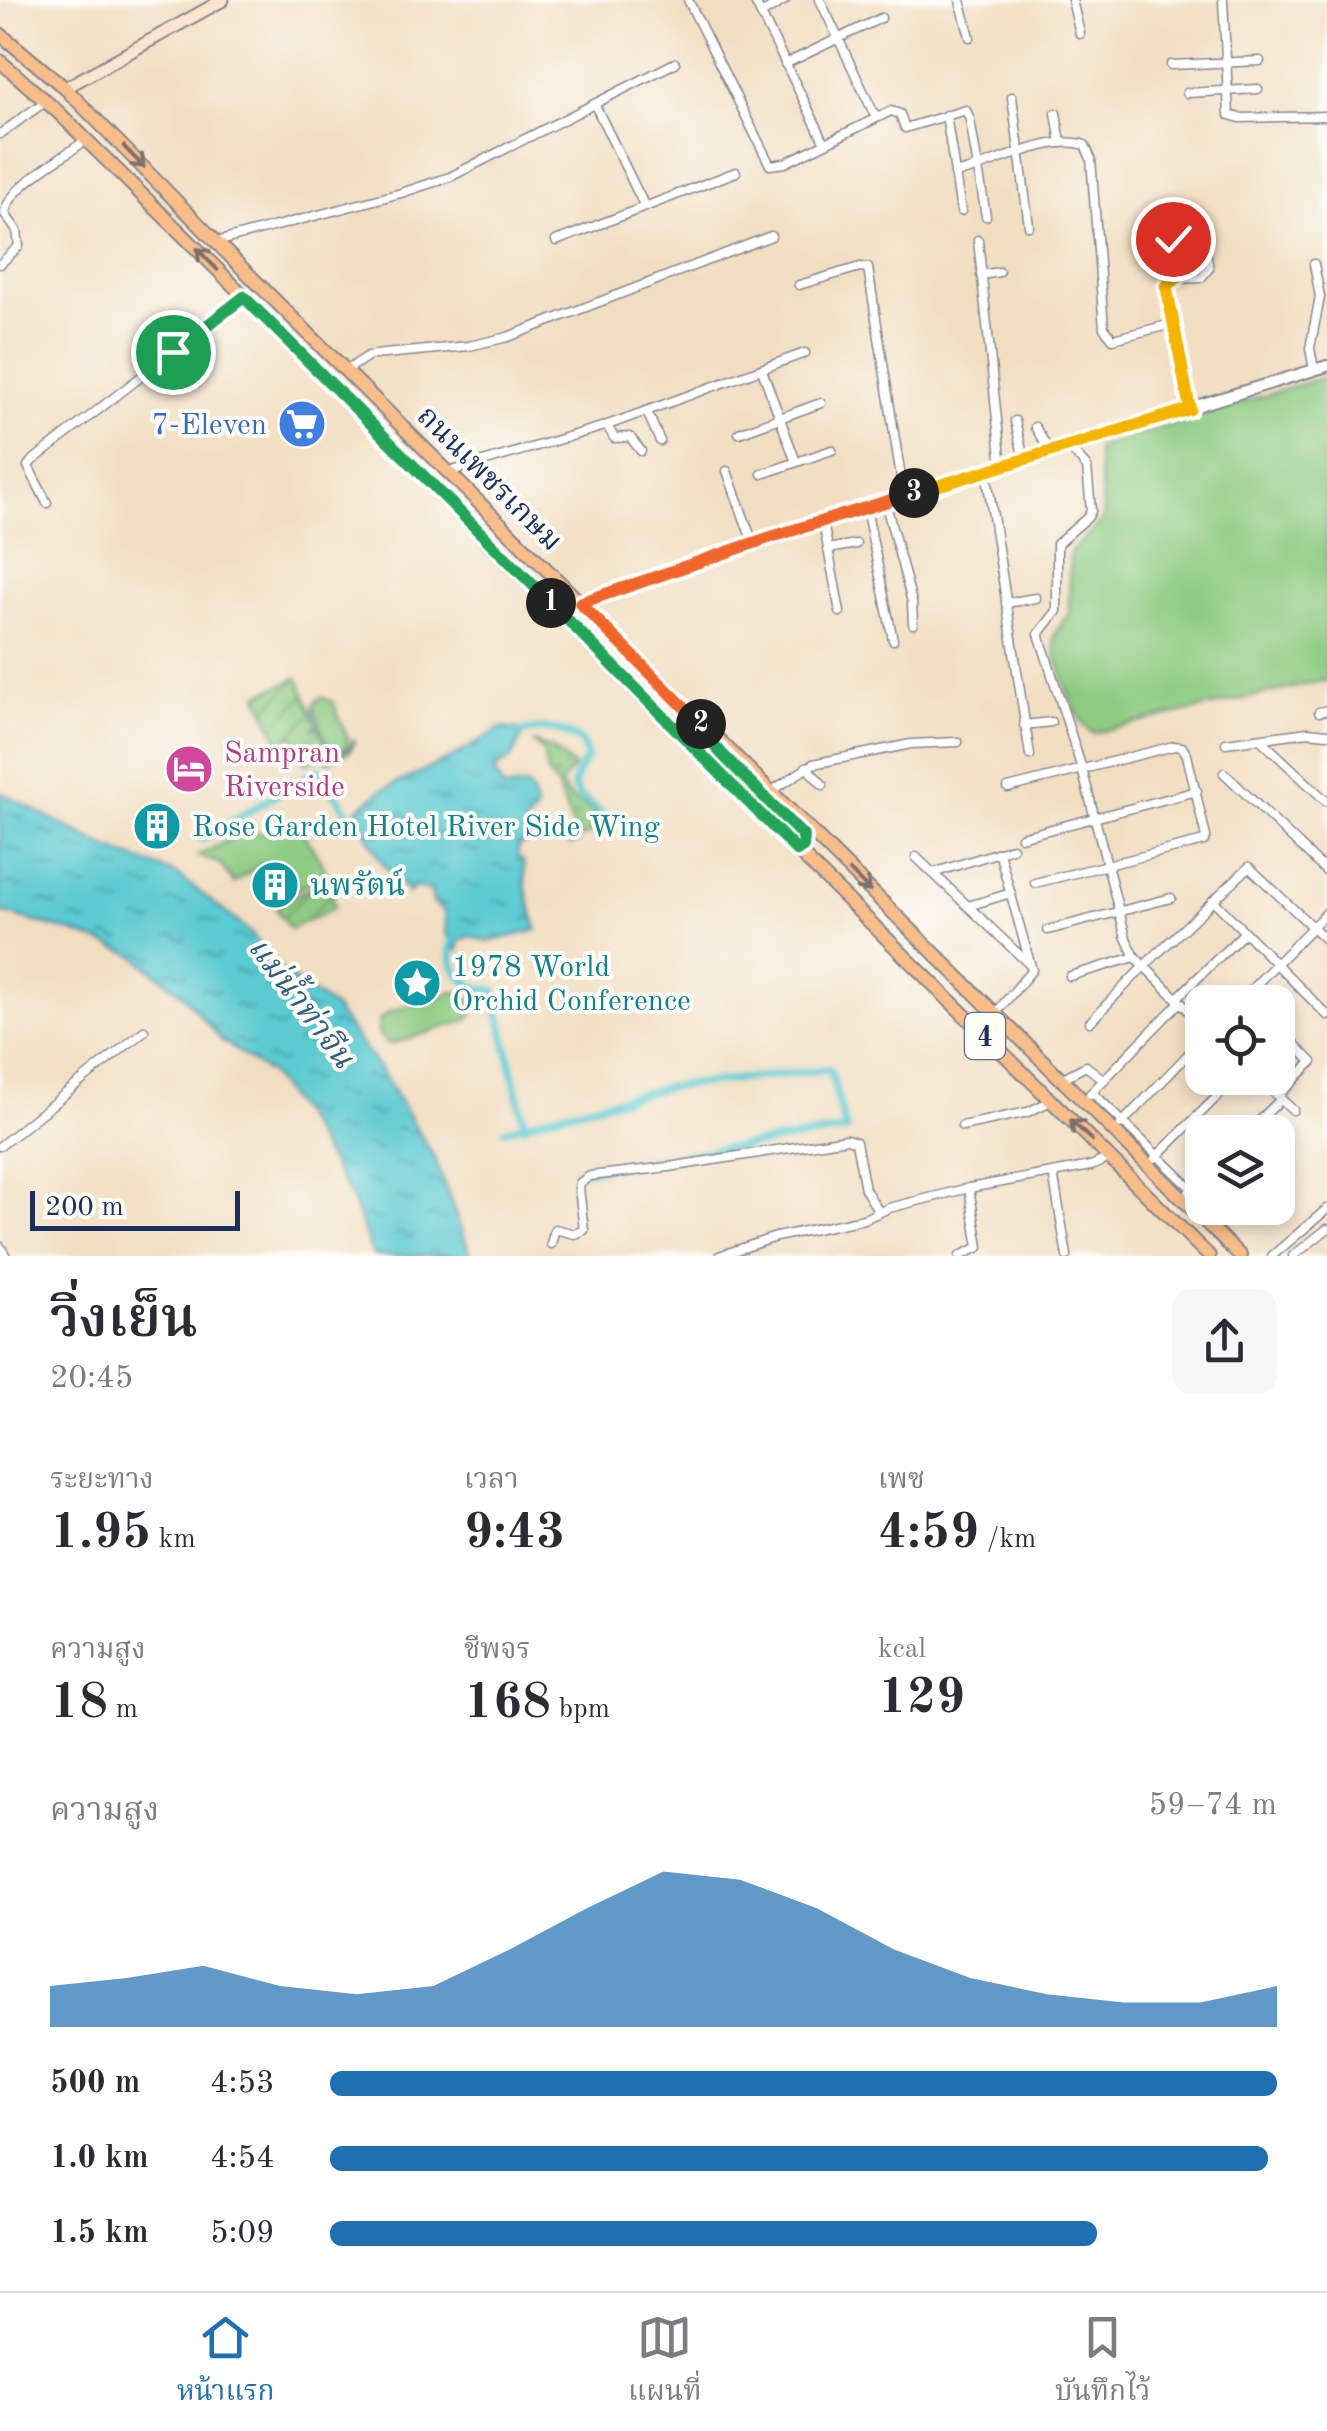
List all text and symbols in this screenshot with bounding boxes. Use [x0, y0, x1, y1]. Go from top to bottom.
one-way arrow [122, 144, 146, 168]
pin [1131, 197, 1216, 282]
icon: check [1146, 212, 1201, 267]
one-way arrow [195, 248, 219, 272]
pin [131, 310, 216, 395]
icon: arrive [146, 325, 201, 380]
supermarket icon: 7-Eleven [276, 398, 328, 450]
street label: ถนนเพชรเกษม [410, 401, 567, 558]
place label: 7-Eleven [151, 411, 267, 441]
pin: 3 [889, 468, 939, 518]
text: 3 [906, 479, 922, 507]
pin: 1 [526, 578, 576, 628]
text: 1 [543, 589, 559, 617]
pin: 2 [676, 699, 726, 749]
text: 2 [693, 710, 709, 738]
place label: Sampran Riverside [224, 739, 345, 803]
hotel icon: Sampran Riverside [163, 743, 215, 795]
building icon: Rose Garden Hotel River Side Wing [131, 800, 183, 852]
place label: Rose Garden Hotel River Side Wing [192, 813, 660, 843]
building icon: นพรัตน์ [249, 859, 301, 911]
place label: นพรัตน์ [310, 868, 405, 902]
one-way arrow [847, 868, 871, 892]
water label: แม่น้ำท่าจีน [241, 927, 367, 1075]
place label: 1978 World Orchid Conference [452, 953, 691, 1017]
place icon: 1978 World Orchid Conference [391, 957, 443, 1009]
map controls [1185, 985, 1295, 1225]
button: locate [1185, 985, 1295, 1095]
road number: 4 [965, 1013, 1005, 1059]
button: layers [1185, 1115, 1295, 1225]
one-way arrow [1070, 1119, 1094, 1143]
scale bar [30, 1186, 240, 1230]
text: 200 m [45, 1194, 124, 1222]
button: share [1172, 1289, 1277, 1394]
text: วิ่งเย็น [50, 1294, 198, 1349]
text: 20:45 [50, 1363, 133, 1395]
text: ระยะทาง [50, 1467, 154, 1495]
text: เวลา [464, 1467, 519, 1495]
text: เพซ [878, 1467, 925, 1495]
text: 1.95 [50, 1509, 151, 1559]
text: 9:43 [464, 1509, 565, 1559]
text: 4:59 [878, 1509, 979, 1559]
text: km [151, 1526, 196, 1554]
text: /km [979, 1526, 1036, 1554]
text: kcal [878, 1636, 926, 1664]
text: ความสูง [50, 1637, 145, 1665]
text: ชีพจร [464, 1637, 530, 1665]
text: 129 [878, 1674, 965, 1724]
text: 18 [50, 1679, 108, 1729]
text: 168 [464, 1679, 551, 1729]
text: m [108, 1696, 138, 1724]
text: bpm [551, 1696, 610, 1724]
text: 59–74 m [1149, 1790, 1277, 1822]
text: ความสูง [50, 1796, 159, 1828]
text: 500 m [50, 2068, 140, 2100]
text: 4:53 [210, 2068, 275, 2100]
text: 1.0 km [50, 2143, 149, 2175]
text: 4:54 [210, 2143, 275, 2175]
text: 1.5 km [50, 2218, 149, 2250]
text: 5:09 [210, 2218, 275, 2250]
tab: หน้าแรก [177, 2310, 275, 2415]
tab: แผนที่ [628, 2310, 701, 2415]
tab: บันทึกไว้ [1055, 2310, 1150, 2415]

